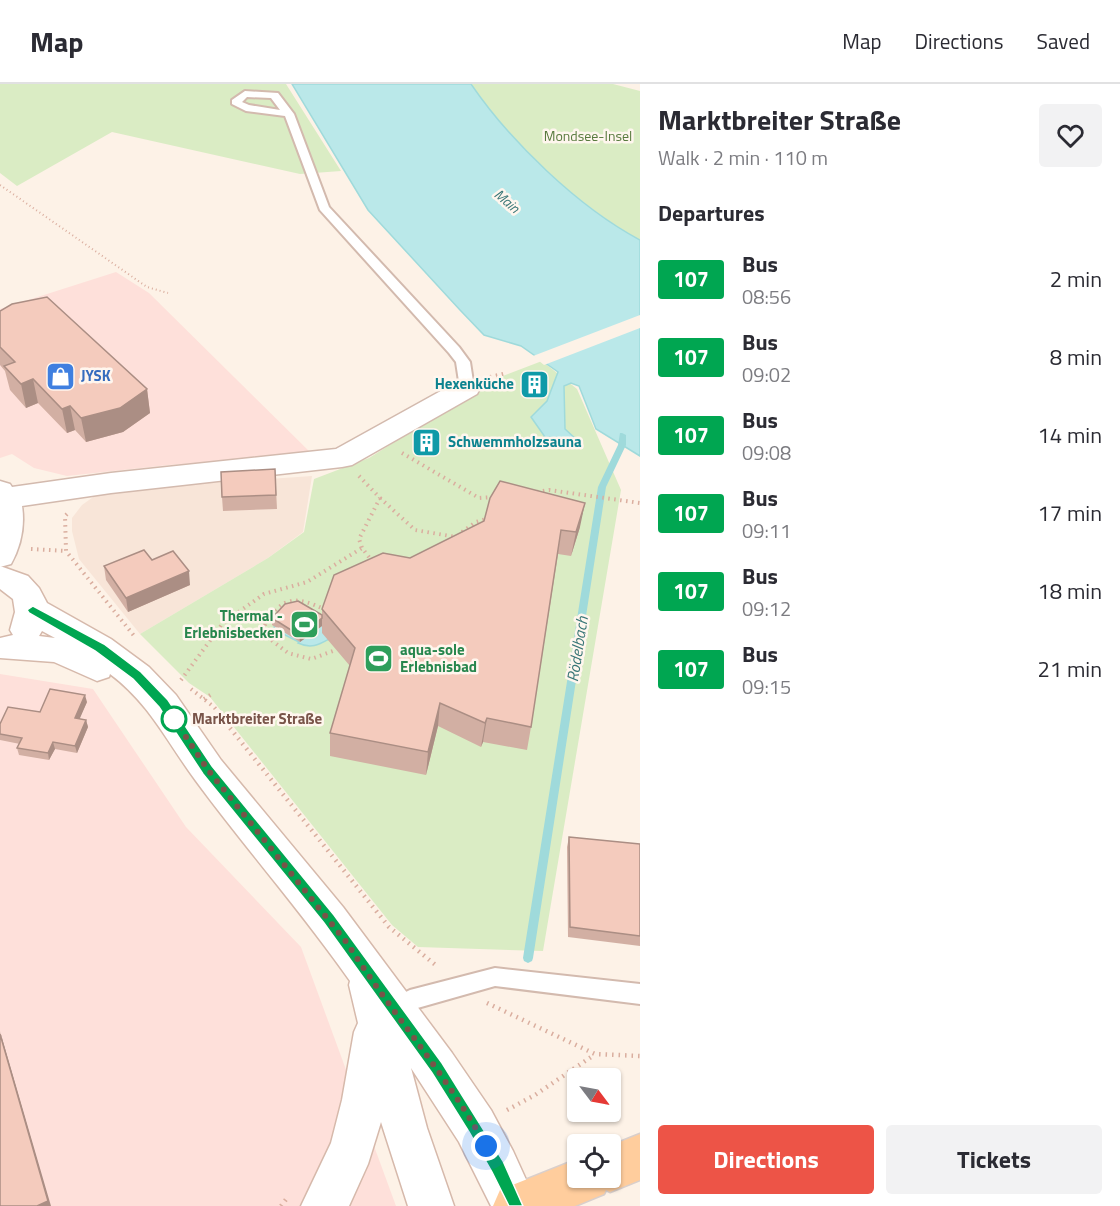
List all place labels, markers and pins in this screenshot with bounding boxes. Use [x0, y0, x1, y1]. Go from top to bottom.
shop icon: JYSK [44, 360, 76, 392]
place label: JYSK [81, 364, 111, 387]
building icon: Hexenküche [519, 368, 551, 400]
place label: Hexenküche [435, 372, 514, 395]
building icon: Schwemmholzsauna [411, 426, 443, 458]
place label: Schwemmholzsauna [448, 430, 582, 453]
place label: Thermal - Erlebnisbecken [184, 604, 283, 644]
sports icon: Thermal - Erlebnisbecken [288, 609, 320, 641]
place label: aqua-sole Erlebnisbad [400, 638, 477, 678]
sports icon: aqua-sole Erlebnisbad [363, 643, 395, 675]
marker: Marktbreiter Straße [161, 706, 187, 732]
place label: Marktbreiter Straße [192, 707, 323, 730]

